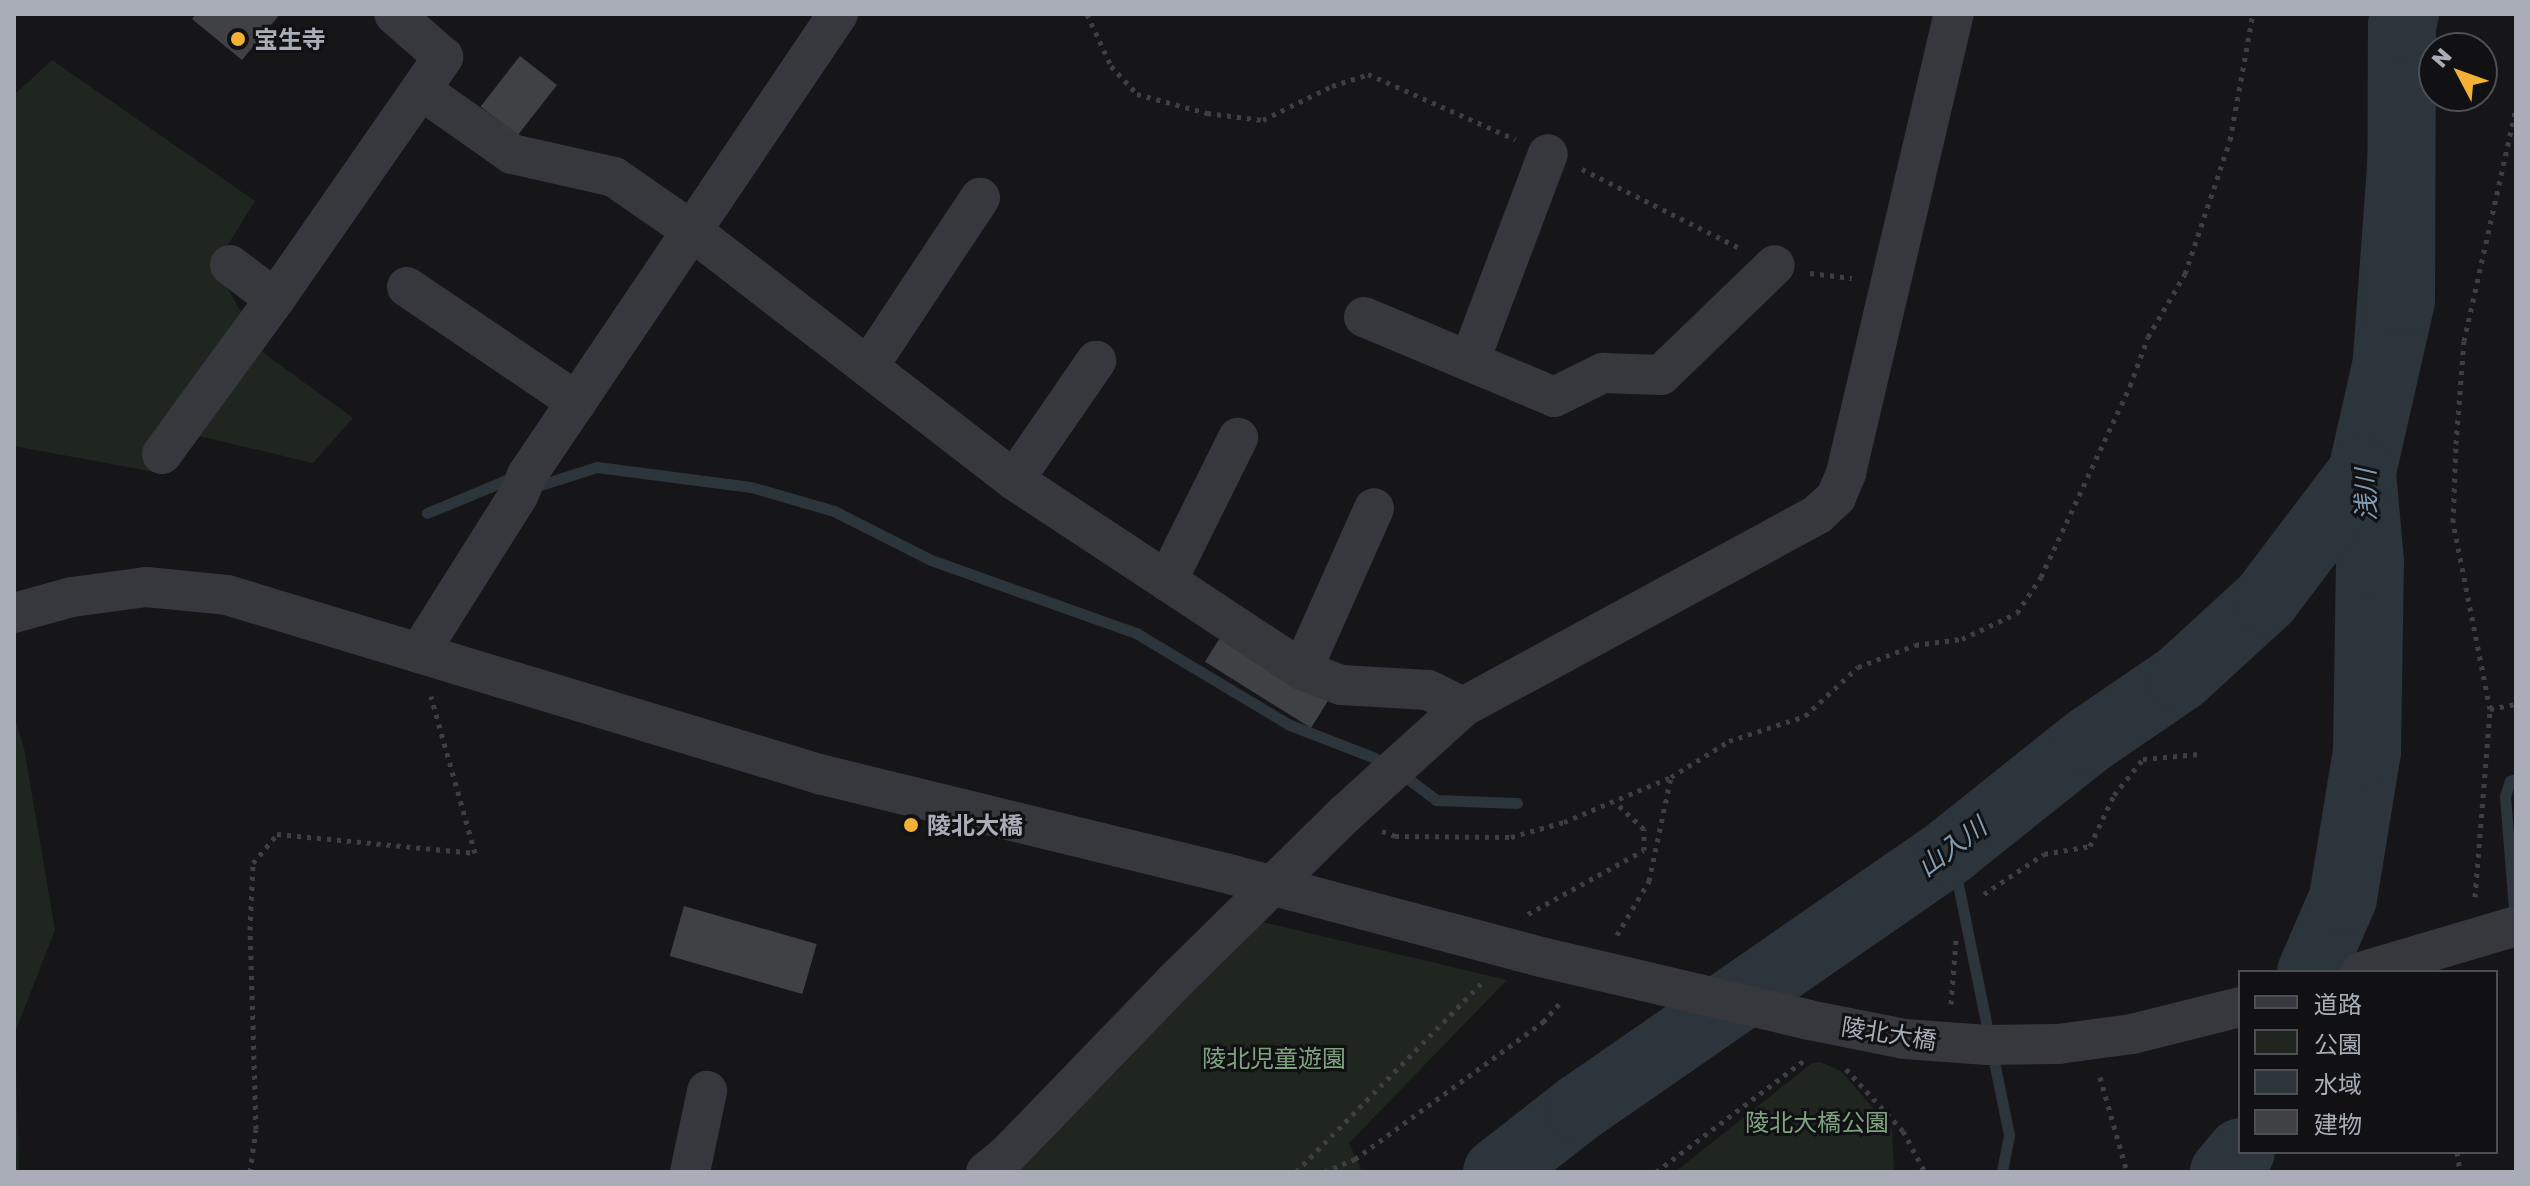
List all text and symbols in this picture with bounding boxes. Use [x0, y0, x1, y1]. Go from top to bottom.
place label: 宝生寺 [254, 25, 326, 53]
marker: 宝生寺 [229, 30, 247, 48]
north arrow [2418, 32, 2498, 112]
text: N [2425, 42, 2457, 72]
water label: 浅川 [2350, 469, 2382, 521]
place label: 陵北大橋 [927, 811, 1023, 839]
water label: 山入川 [1911, 811, 1993, 883]
marker: 陵北大橋 [902, 816, 920, 834]
legend [2238, 970, 2498, 1154]
text: 道路 [2314, 989, 2362, 1018]
street label: 陵北大橋 [1839, 1011, 1939, 1055]
text: 公園 [2314, 1029, 2362, 1058]
park label: 陵北児童遊園 [1202, 1044, 1346, 1072]
text: 水域 [2314, 1069, 2362, 1098]
park label: 陵北大橋公園 [1745, 1108, 1889, 1136]
text: 建物 [2314, 1109, 2362, 1138]

